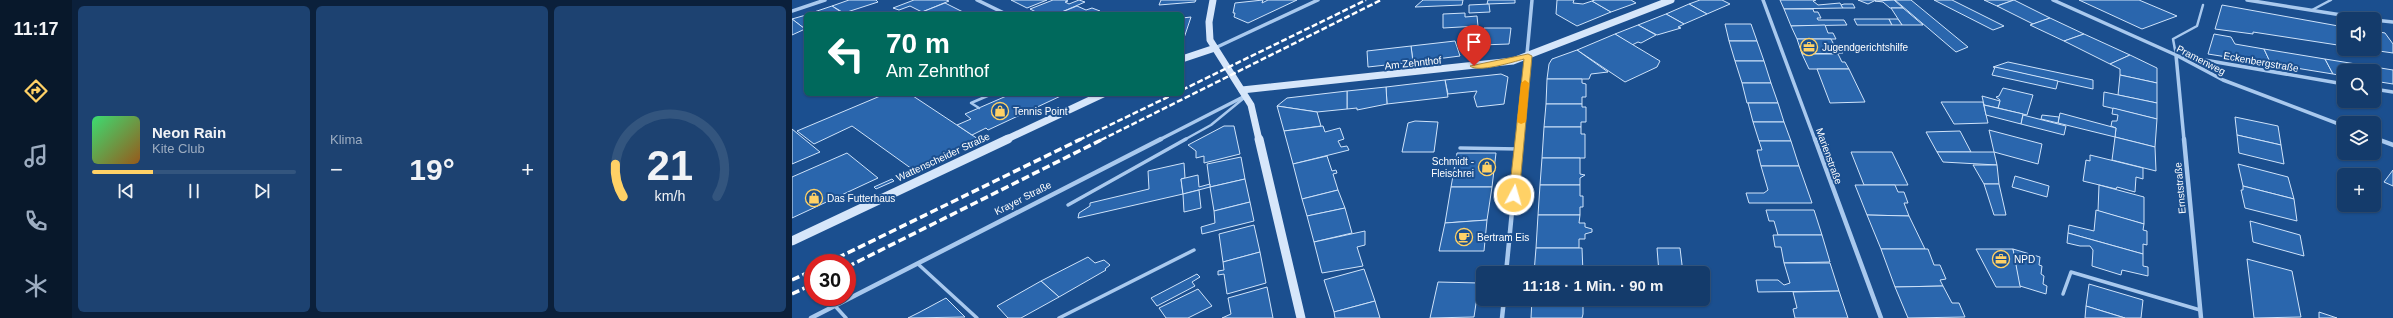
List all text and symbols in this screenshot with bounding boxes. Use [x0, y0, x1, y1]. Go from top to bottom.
map controls [2337, 12, 2381, 212]
button: sound [2337, 12, 2381, 56]
text: 11:17 [13, 19, 59, 39]
pin [1457, 25, 1491, 66]
icon: left [820, 28, 872, 80]
text: 70 m [886, 28, 950, 59]
icon: arrive [1463, 31, 1485, 53]
office icon: Jugendgerichtshilfe [1799, 37, 1819, 57]
place label: Jugendgerichtshilfe [1822, 42, 1909, 53]
street label: Pramenweg [2175, 43, 2227, 77]
street label: Eckenbergstraße [2223, 50, 2300, 74]
street label: Am Zehnthof [1384, 55, 1442, 71]
text: Am Zehnthof [886, 61, 989, 81]
button: search [2337, 64, 2381, 108]
icon: directions [22, 77, 50, 105]
shop icon: Tennis Point [990, 101, 1010, 121]
place label: Tennis Point [1013, 106, 1068, 117]
button: layers [2337, 116, 2381, 160]
text: Neon Rain [152, 124, 226, 141]
street label: Marienstraße [1814, 126, 1844, 186]
street label: Wattenscheider Straße [894, 130, 992, 184]
text: Klima [330, 132, 363, 147]
text: Kite Club [152, 141, 205, 156]
icon: music [22, 142, 50, 170]
text: 21 [647, 142, 693, 189]
text: 19° [409, 153, 455, 186]
place label: Schmidt - Fleischrei [1431, 156, 1474, 179]
text: − [330, 157, 343, 182]
text: + [521, 157, 534, 182]
shop icon: Schmidt - Fleischrei [1477, 157, 1497, 177]
street label: Ernststraße [2172, 161, 2188, 214]
button: + [2337, 168, 2381, 212]
position arrow [1493, 174, 1535, 216]
street label: Krayer Straße [993, 179, 1054, 217]
icon: previous [115, 180, 137, 202]
icon: pause [183, 180, 205, 202]
icon: next [251, 180, 273, 202]
text: km/h [655, 188, 686, 204]
shop icon: Das Futterhaus [804, 188, 824, 208]
place label: Das Futterhaus [827, 193, 895, 204]
icon: phone [22, 207, 50, 235]
cafe icon: Bertram Eis [1454, 227, 1474, 247]
place label: Bertram Eis [1477, 232, 1529, 243]
office icon: NPD [1991, 249, 2011, 269]
speed limit sign: 30 [804, 254, 856, 306]
place label: NPD [2014, 254, 2035, 265]
icon: climate [22, 272, 50, 300]
text: 11:18 · 1 Min. · 90 m [1523, 277, 1663, 294]

